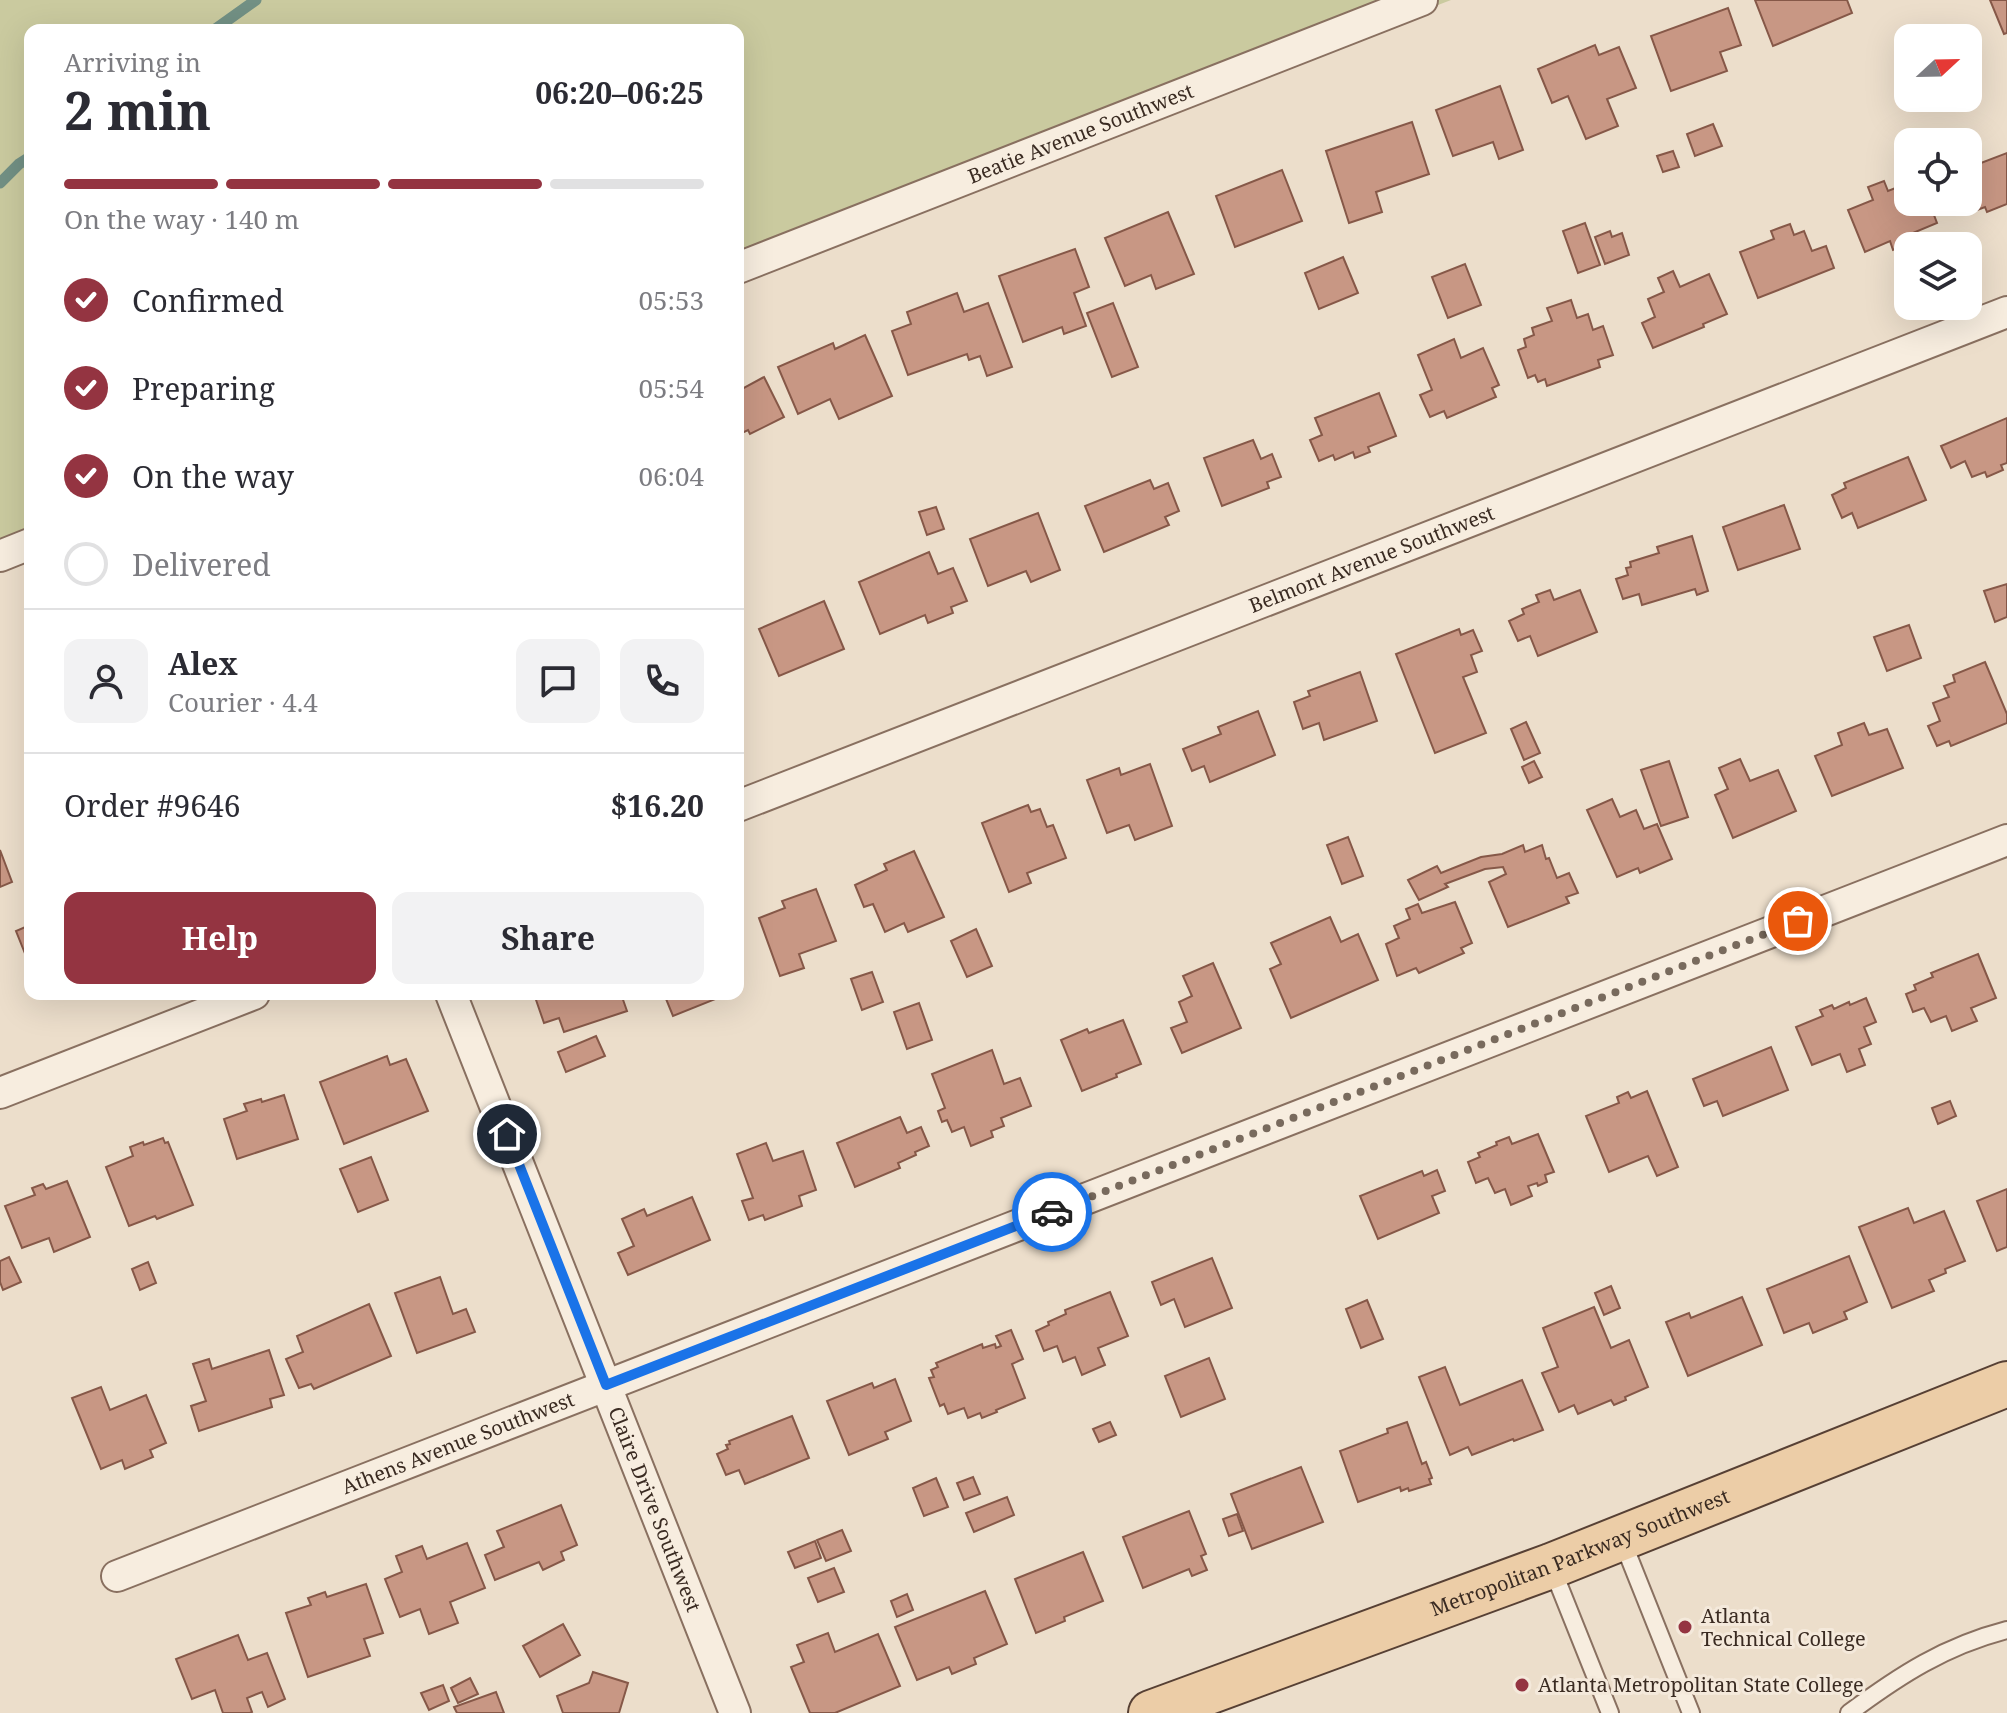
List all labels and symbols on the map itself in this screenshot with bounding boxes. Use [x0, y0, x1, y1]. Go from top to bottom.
north arrow [1894, 24, 1982, 112]
street label: Beatie Avenue Southwest [964, 77, 1197, 190]
street label: Belmont Avenue Southwest [1245, 499, 1498, 619]
pin [1764, 887, 1832, 955]
pin [473, 1100, 541, 1168]
courier [1012, 1172, 1092, 1252]
street label: Athens Avenue Southwest [338, 1385, 578, 1500]
street label: Claire Drive Southwest [602, 1403, 708, 1616]
street label: Metropolitan Parkway Southwest [1427, 1482, 1733, 1622]
place label: Atlanta Technical College [1701, 1602, 1866, 1652]
marker: Atlanta Technical College [1676, 1618, 1694, 1636]
place label: Atlanta Metropolitan State College [1538, 1671, 1864, 1698]
marker: Atlanta Metropolitan State College [1513, 1676, 1531, 1694]

